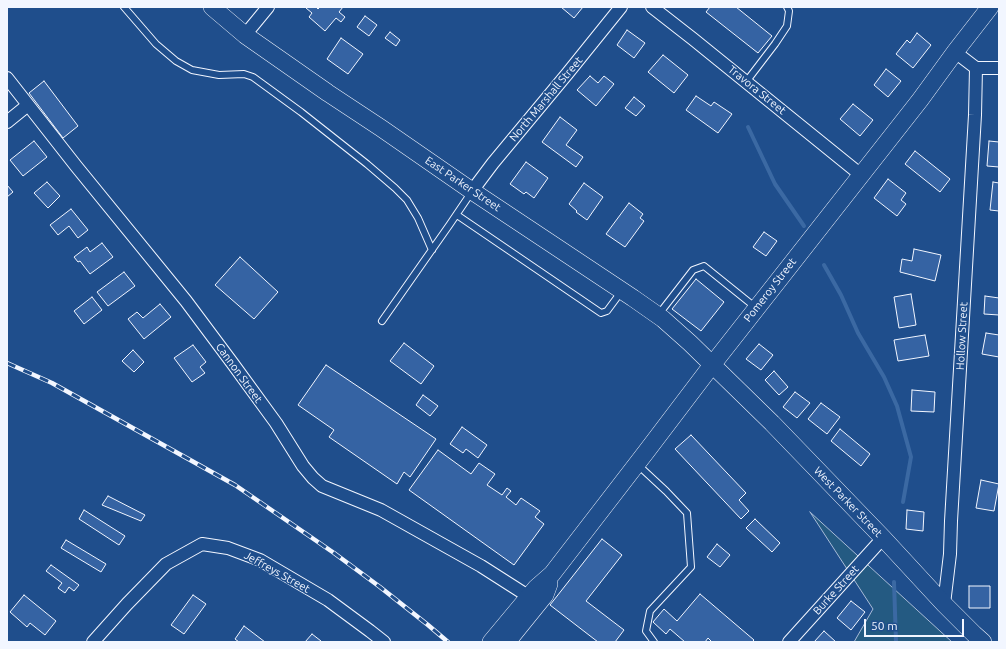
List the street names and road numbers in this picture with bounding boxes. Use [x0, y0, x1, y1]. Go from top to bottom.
street label: North Marshall Street [507, 54, 585, 144]
street label: Travora Street [726, 63, 788, 117]
street label: East Parker Street [423, 154, 503, 214]
street label: Pomeroy Street [741, 255, 799, 325]
street label: Hollow Street [954, 302, 970, 370]
street label: Cannon Street [213, 340, 265, 406]
street label: West Parker Street [811, 464, 885, 540]
street label: Jeffreys Street [242, 548, 312, 596]
street label: Burke Street [810, 563, 862, 617]

